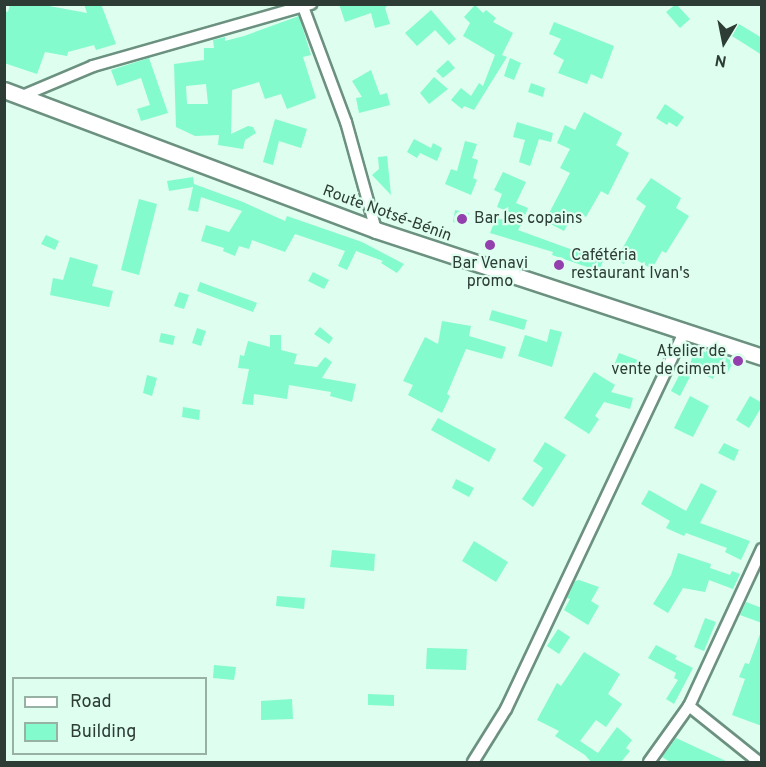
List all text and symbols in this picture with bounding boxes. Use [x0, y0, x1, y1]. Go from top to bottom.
north arrow [694, 12, 754, 72]
text: N [713, 49, 728, 71]
street label: Route Notsé-Bénin [320, 182, 454, 246]
place label: Bar les copains [474, 209, 582, 229]
marker: Bar les copains [455, 212, 469, 226]
marker: Bar Venavi promo [483, 238, 497, 252]
place label: Cafétéria restaurant Ivan's [571, 246, 690, 284]
place label: Bar Venavi promo [452, 254, 528, 292]
marker: Cafétéria restaurant Ivan's [552, 258, 566, 272]
place label: Atelier de vente de ciment [611, 342, 726, 380]
marker: Atelier de vente de ciment [731, 354, 745, 368]
legend [12, 677, 207, 755]
text: Road [70, 691, 112, 714]
text: Building [70, 721, 136, 744]

